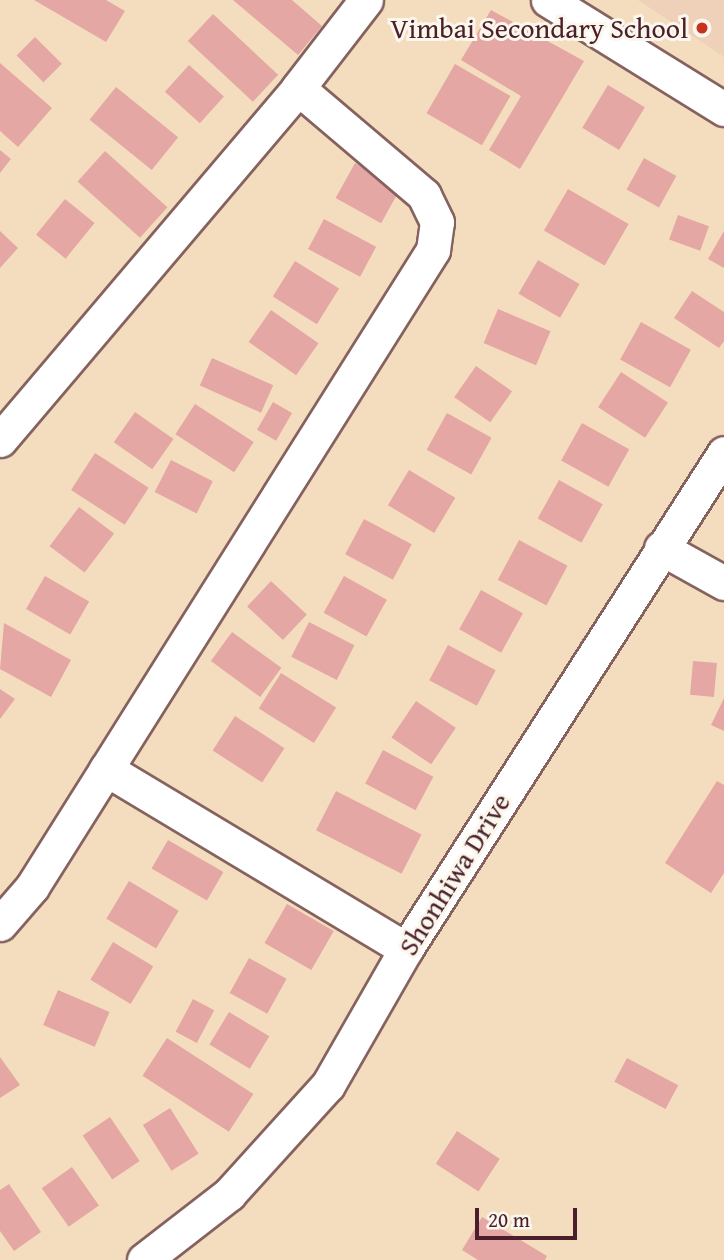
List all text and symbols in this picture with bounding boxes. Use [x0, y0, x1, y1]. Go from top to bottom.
place label: Vimbai Secondary School [390, 11, 688, 45]
marker: Vimbai Secondary School [694, 20, 710, 36]
street label: Shonhiwa Drive [391, 787, 517, 961]
scale bar [479, 1194, 580, 1238]
text: 20 m [488, 1204, 530, 1235]

